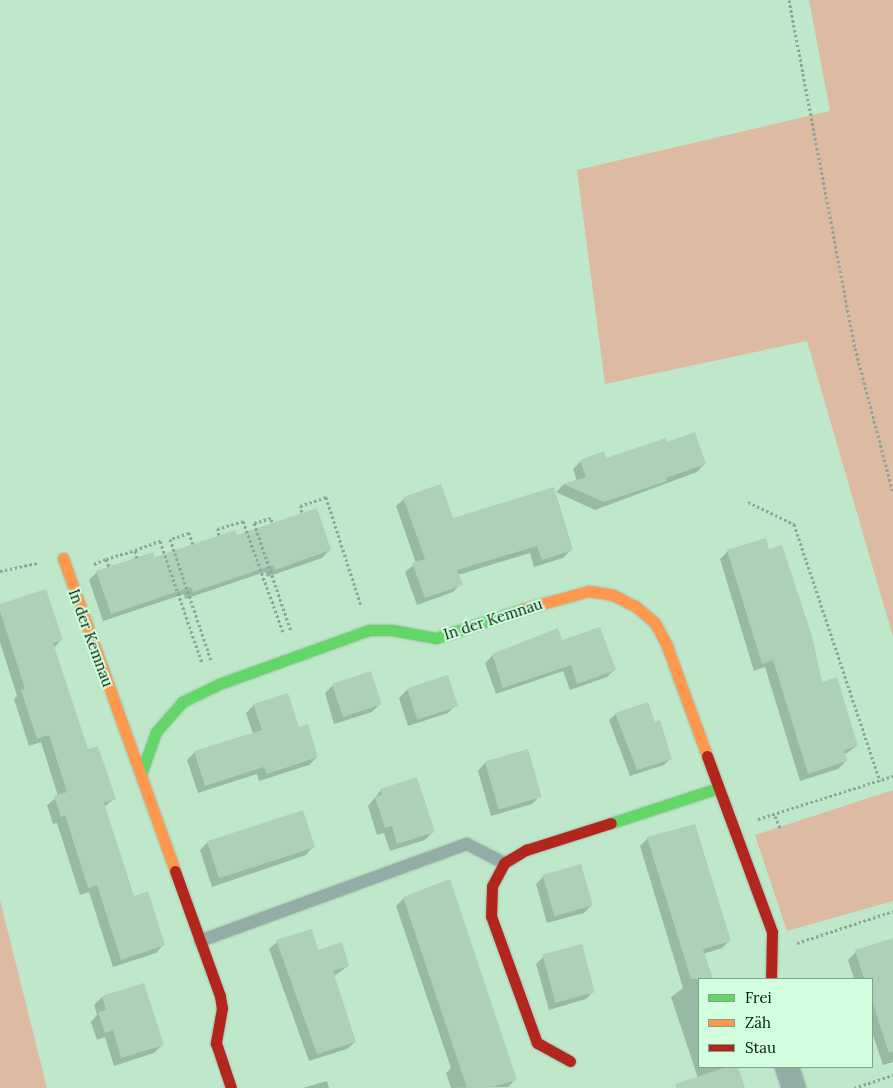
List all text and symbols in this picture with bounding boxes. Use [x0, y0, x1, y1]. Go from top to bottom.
street label: In der Kemnau [65, 587, 117, 689]
street label: In der Kemnau [441, 595, 545, 643]
legend [698, 978, 873, 1068]
text: Frei [745, 988, 772, 1007]
text: Zäh [745, 1013, 771, 1032]
text: Stau [745, 1038, 776, 1057]

